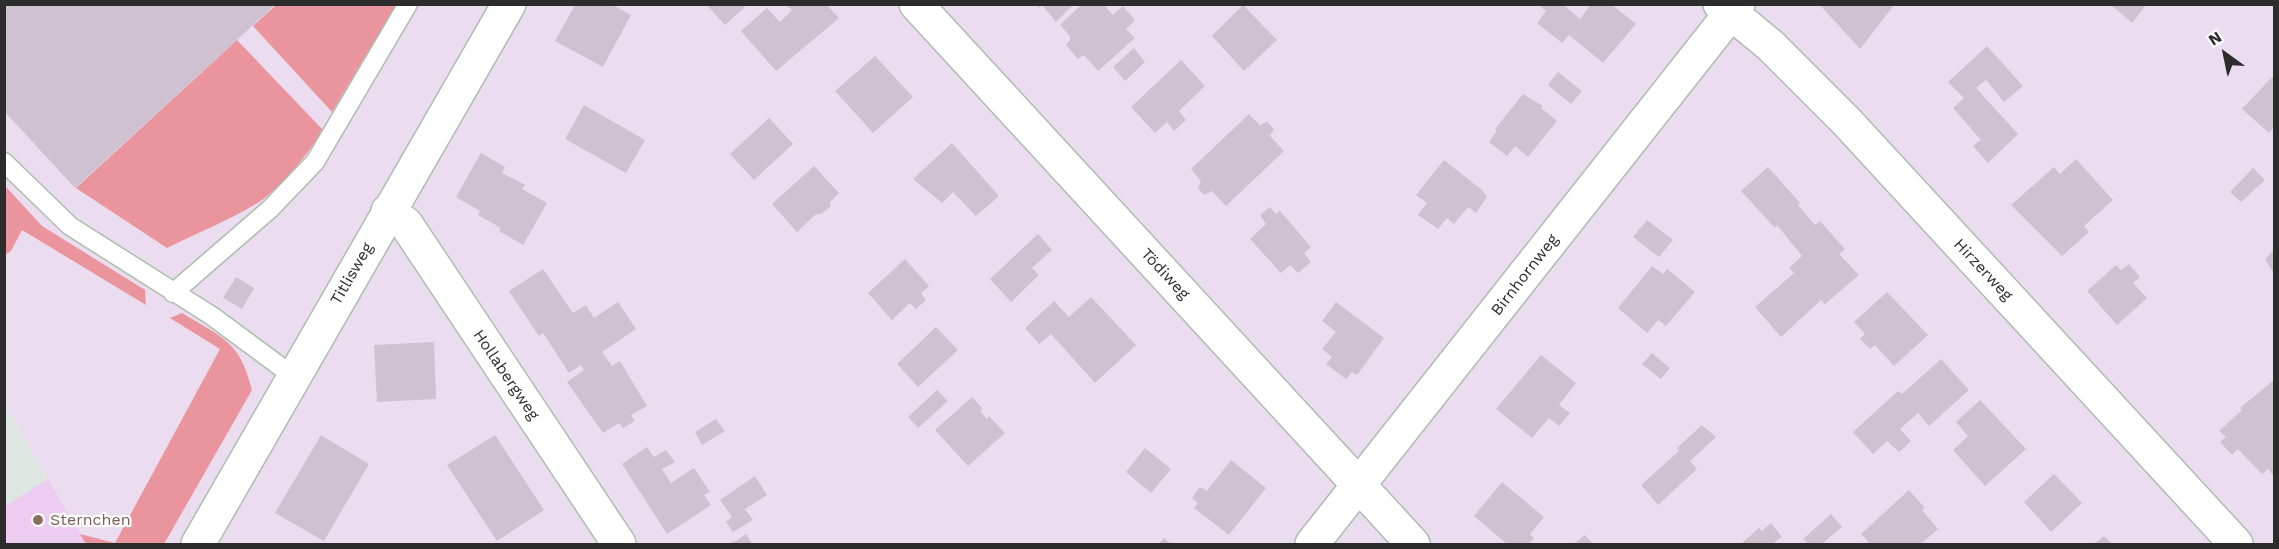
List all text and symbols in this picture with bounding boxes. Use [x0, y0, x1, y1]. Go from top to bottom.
north arrow [2195, 24, 2255, 84]
text: N [2205, 27, 2225, 50]
street label: Birnhornweg [1487, 231, 1563, 319]
street label: Hirzerweg [1950, 235, 2016, 305]
street label: Titlisweg [327, 240, 377, 308]
street label: Tödiweg [1137, 245, 1193, 303]
street label: Hollabergweg [469, 326, 543, 424]
place label: Sternchen [50, 510, 131, 530]
marker: Sternchen [31, 513, 45, 527]

